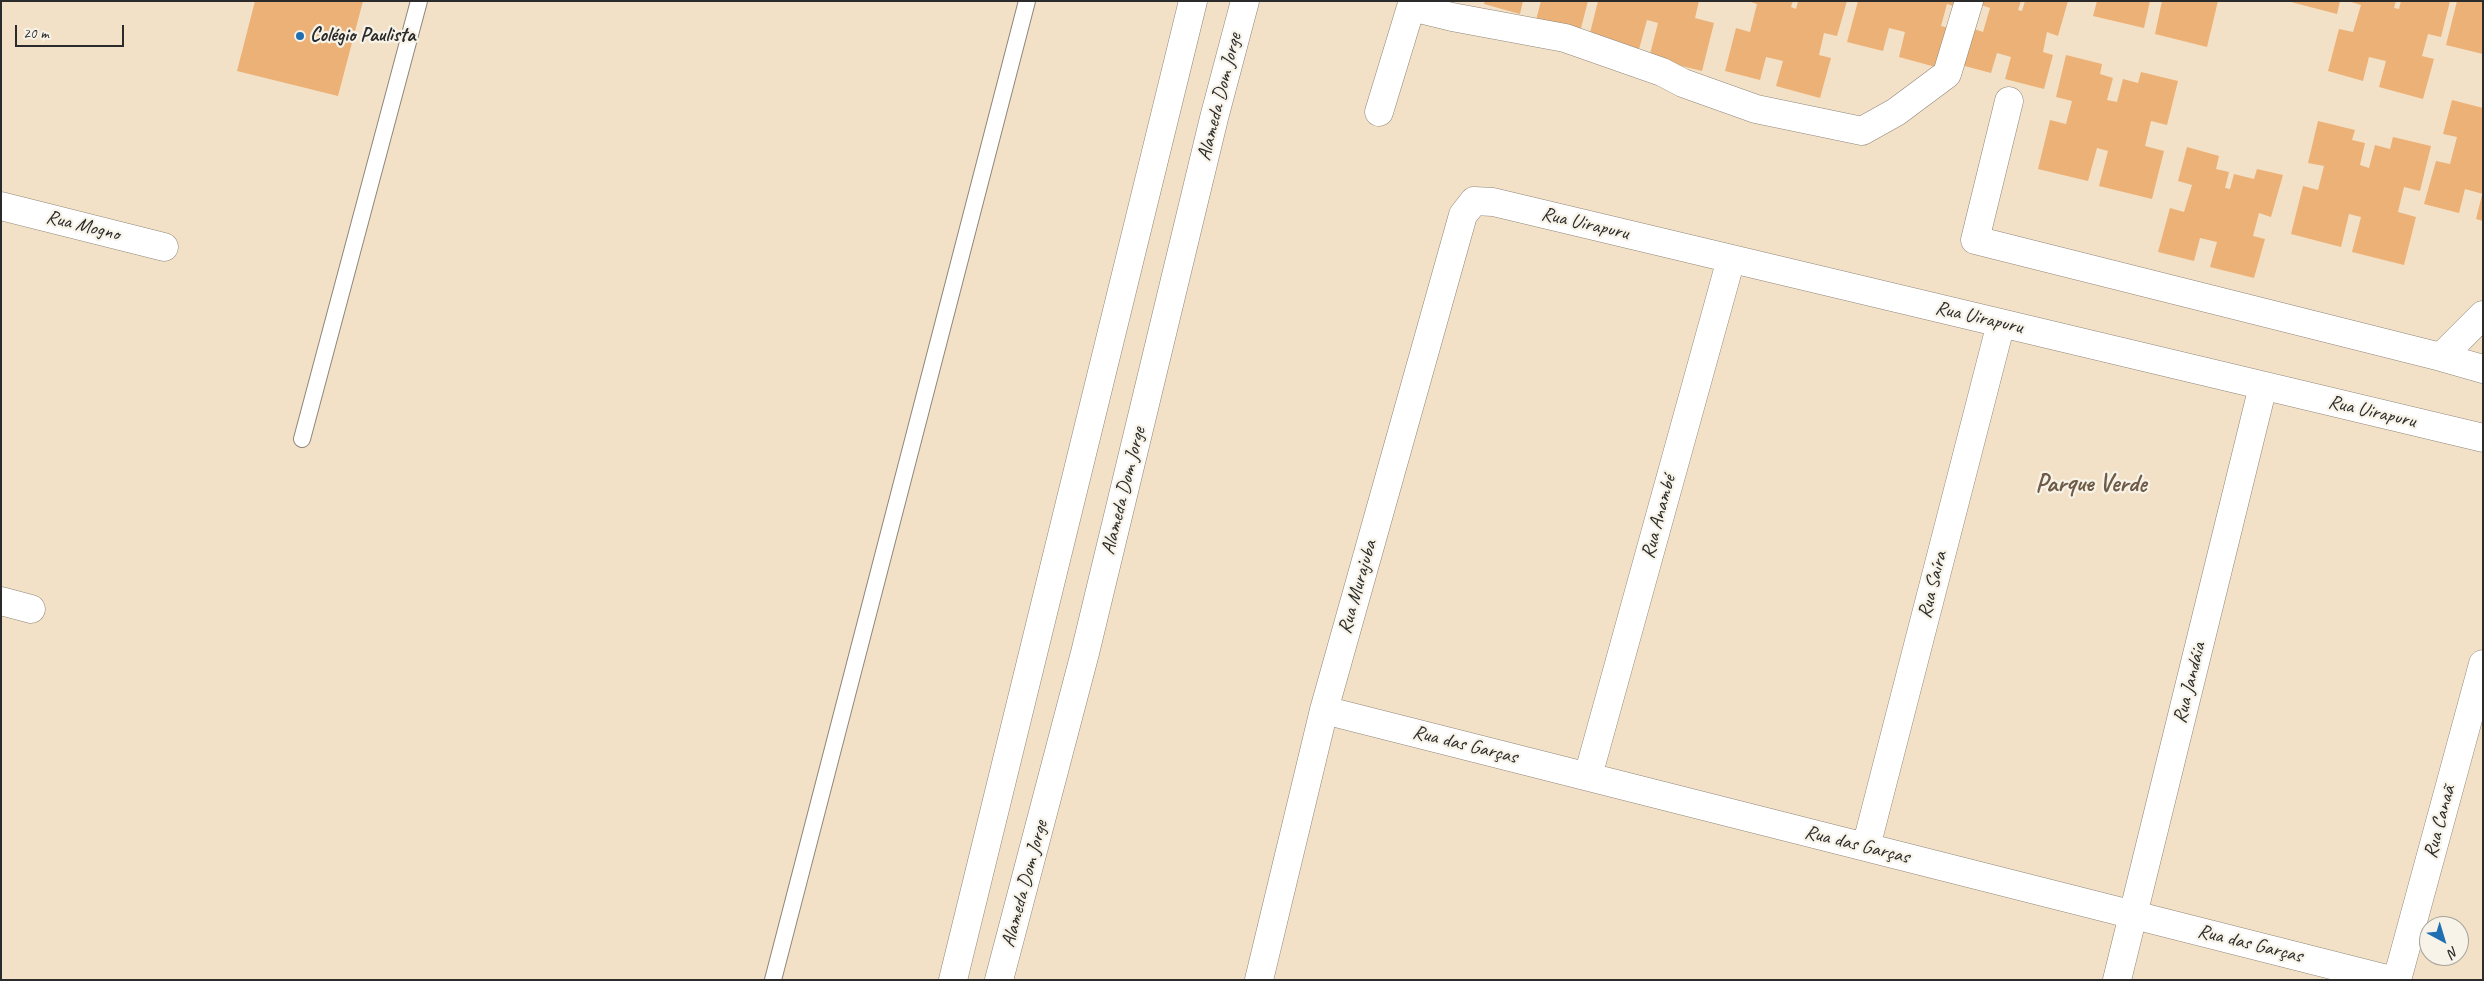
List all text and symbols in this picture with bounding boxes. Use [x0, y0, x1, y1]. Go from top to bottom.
scale bar [18, 15, 126, 47]
text: 20 m [23, 24, 49, 43]
place label: Colégio Paulista [310, 24, 415, 48]
marker: Colégio Paulista [294, 30, 306, 42]
street label: Alameda Dom Jorge [1193, 31, 1247, 163]
street label: Rua Uirapuru [1539, 202, 1631, 246]
street label: Rua Mogno [44, 205, 122, 247]
street label: Rua Uirapuru [1933, 296, 2025, 340]
street label: Rua Uirapuru [2326, 390, 2418, 434]
street label: Alameda Dom Jorge [1097, 425, 1151, 557]
district label: Parque Verde [2035, 469, 2147, 499]
street label: Rua Anambé [1636, 473, 1682, 561]
street label: Rua Murajuba [1333, 537, 1383, 637]
street label: Rua Saíra [1913, 549, 1953, 621]
street label: Rua Jandáia [2168, 640, 2212, 726]
street label: Rua das Garças [1410, 720, 1520, 770]
street label: Rua Canaã [2419, 783, 2461, 861]
street label: Alameda Dom Jorge [997, 818, 1053, 950]
street label: Rua das Garças [1802, 820, 1912, 870]
north arrow [2419, 916, 2469, 966]
street label: Rua das Garças [2195, 919, 2305, 969]
text: N [2444, 943, 2462, 962]

